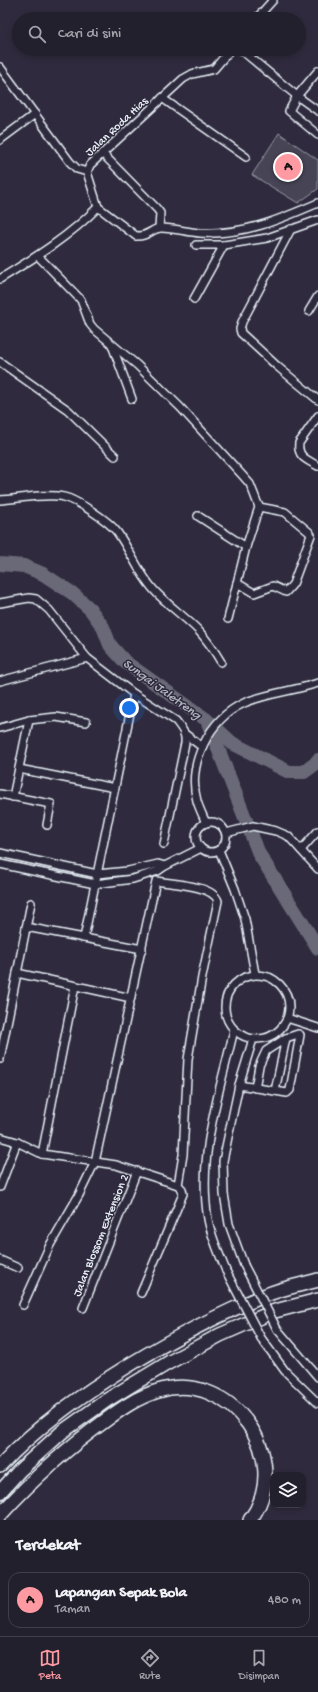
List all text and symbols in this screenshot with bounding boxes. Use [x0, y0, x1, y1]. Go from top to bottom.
search box [12, 12, 306, 56]
icon: search [26, 23, 48, 45]
text: Cari di sini [58, 25, 121, 43]
street label: Jalan Roda Hias [83, 95, 152, 160]
pin: A [275, 152, 301, 182]
water label: Sungai Jaletreng [120, 657, 205, 724]
your location [119, 698, 139, 718]
street label: Jalan Blossom Extension 2 [71, 1172, 133, 1299]
map controls [270, 1472, 306, 1508]
button: layers [270, 1472, 306, 1508]
text: Terdekat [16, 1536, 80, 1556]
text: Lapangan Sepak Bola [55, 1584, 187, 1602]
text: A [26, 1593, 34, 1608]
text: 480 m [268, 1593, 301, 1608]
text: Taman [55, 1602, 90, 1617]
tab: Peta [39, 1647, 61, 1683]
tab: Rute [139, 1647, 161, 1683]
tab: Disimpan [239, 1647, 279, 1683]

